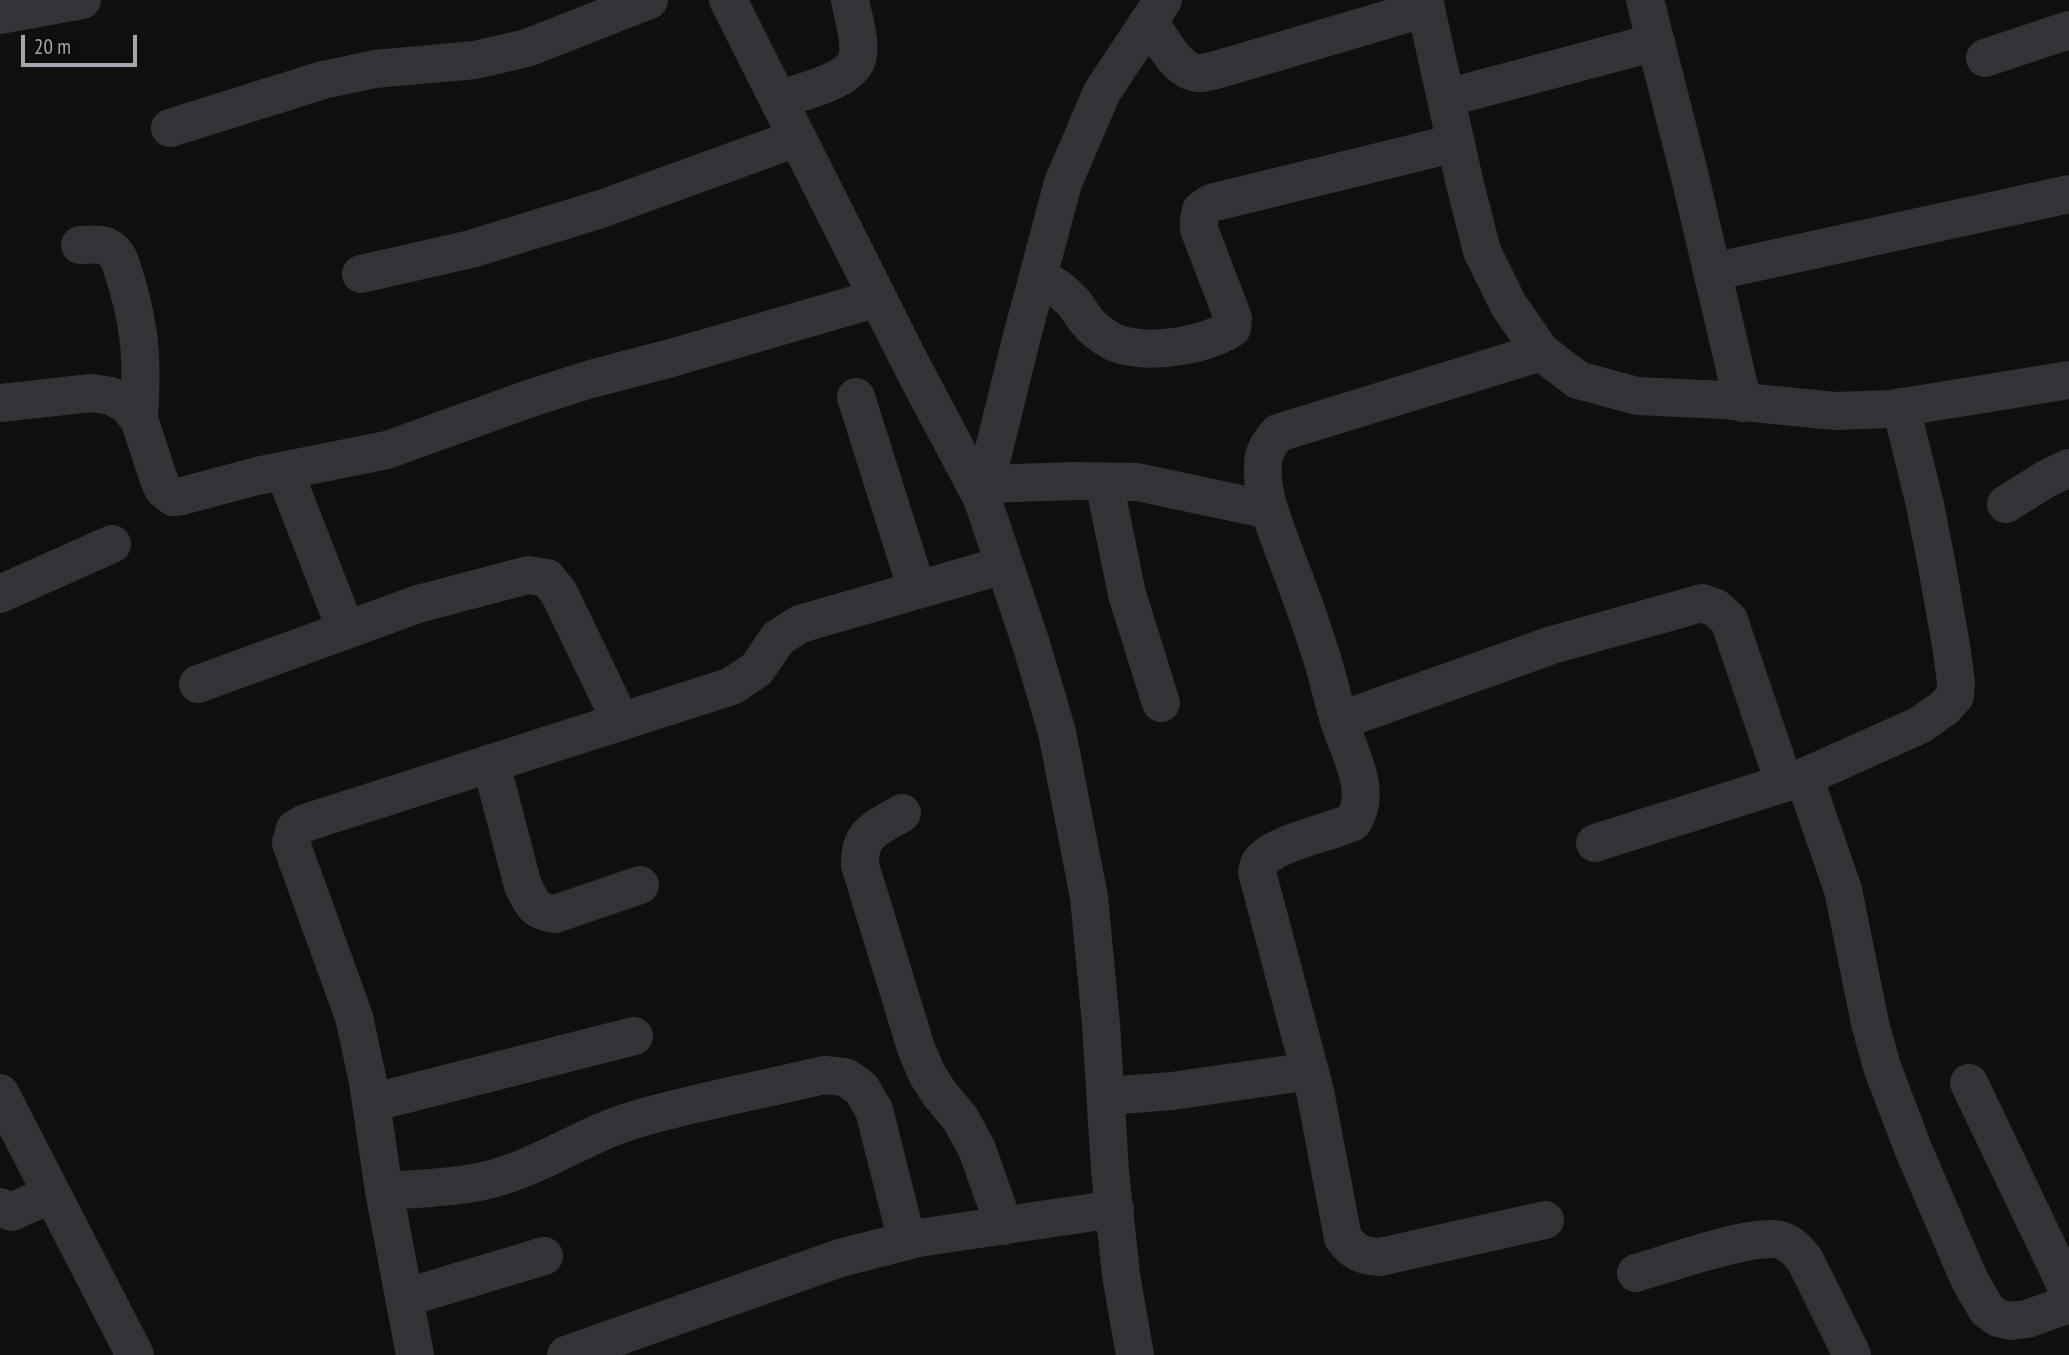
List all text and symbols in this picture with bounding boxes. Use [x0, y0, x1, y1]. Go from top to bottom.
scale bar [24, 21, 140, 65]
text: 20 m [34, 33, 71, 60]

